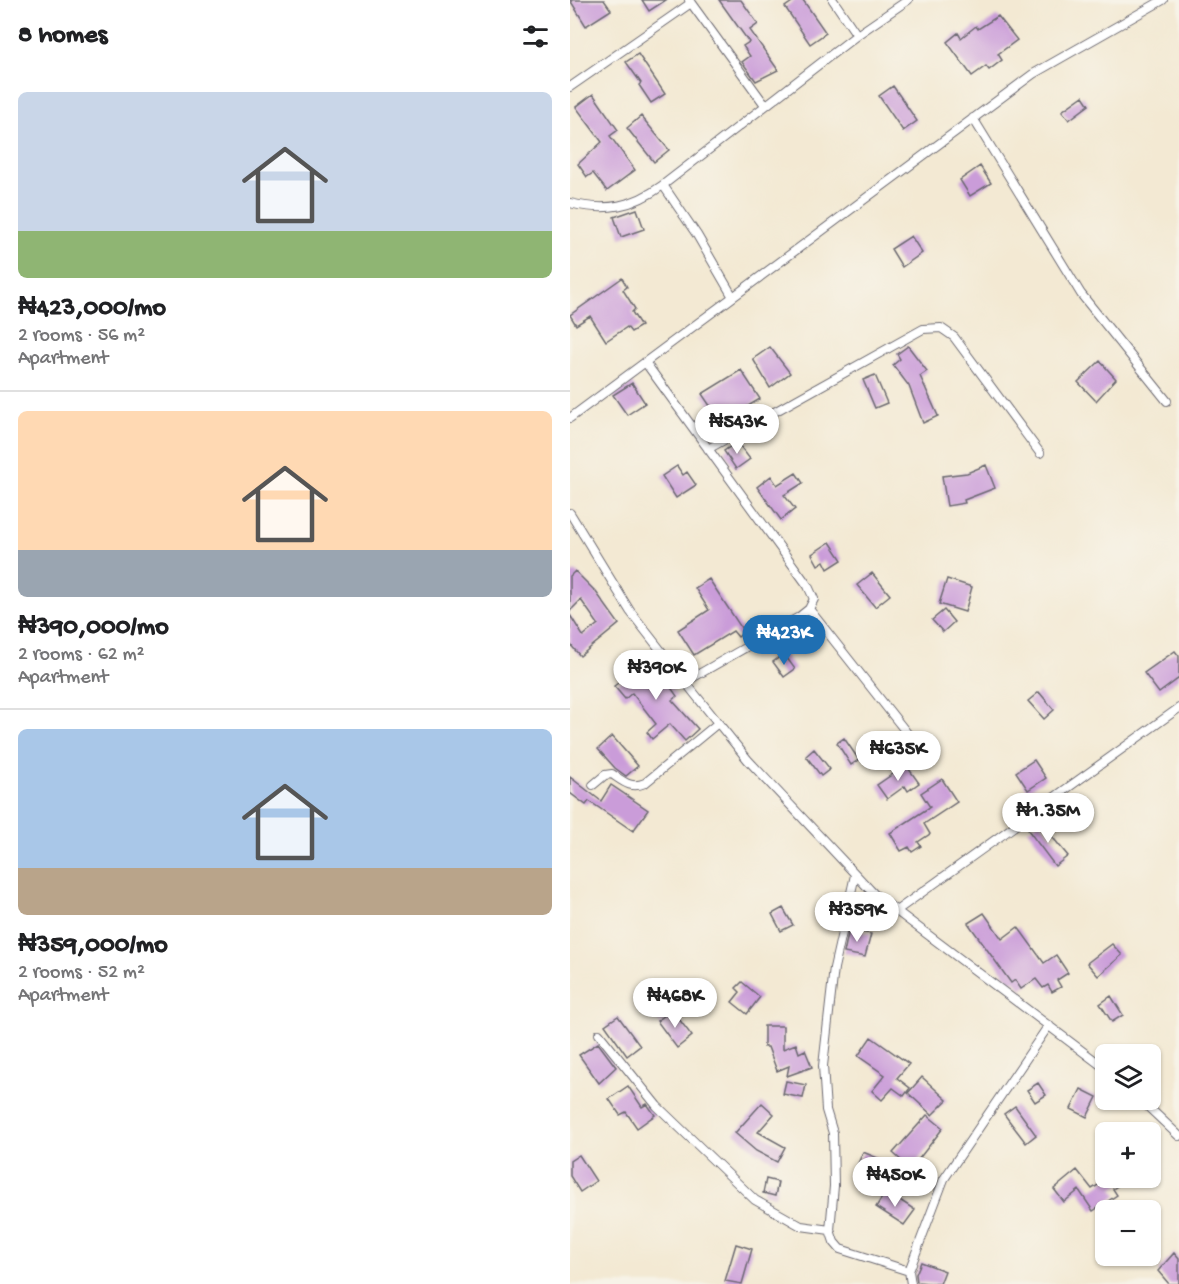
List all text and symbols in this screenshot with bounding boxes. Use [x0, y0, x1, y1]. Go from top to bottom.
icon: filters [519, 20, 552, 53]
text: 8 homes [18, 21, 107, 52]
icon: home [231, 131, 339, 239]
text: ₦423,000/mo [18, 294, 166, 325]
text: 2 rooms · 56 m² [18, 325, 145, 348]
text: Apartment [18, 348, 108, 371]
pin: ₦543K [695, 404, 779, 455]
text: ₦543K [709, 412, 765, 435]
icon: home [231, 450, 339, 558]
text: ₦390,000/mo [18, 613, 169, 644]
pin: ₦423K [742, 615, 826, 666]
text: ₦423K [756, 623, 812, 646]
text: 2 rooms · 62 m² [18, 644, 145, 667]
pin: ₦390K [614, 650, 698, 701]
text: ₦390K [627, 658, 685, 681]
text: Apartment [18, 667, 108, 690]
pin: ₦635K [856, 731, 940, 782]
text: ₦635K [870, 739, 926, 762]
icon: home [231, 768, 339, 876]
pin: ₦1.35M [999, 793, 1097, 844]
text: ₦1.35M [1016, 801, 1080, 824]
pin: ₦359K [815, 892, 899, 943]
text: ₦359K [829, 900, 885, 923]
text: ₦359,000/mo [18, 931, 168, 962]
text: 2 rooms · 52 m² [18, 962, 145, 985]
pin: ₦468K [633, 978, 717, 1029]
text: Apartment [18, 985, 108, 1008]
text: ₦468K [647, 986, 703, 1009]
map controls [1095, 1044, 1161, 1266]
button: layers [1095, 1044, 1161, 1110]
button: + [1095, 1122, 1161, 1188]
pin: ₦450K [853, 1157, 937, 1208]
text: ₦450K [867, 1165, 923, 1188]
button: − [1095, 1200, 1161, 1266]

